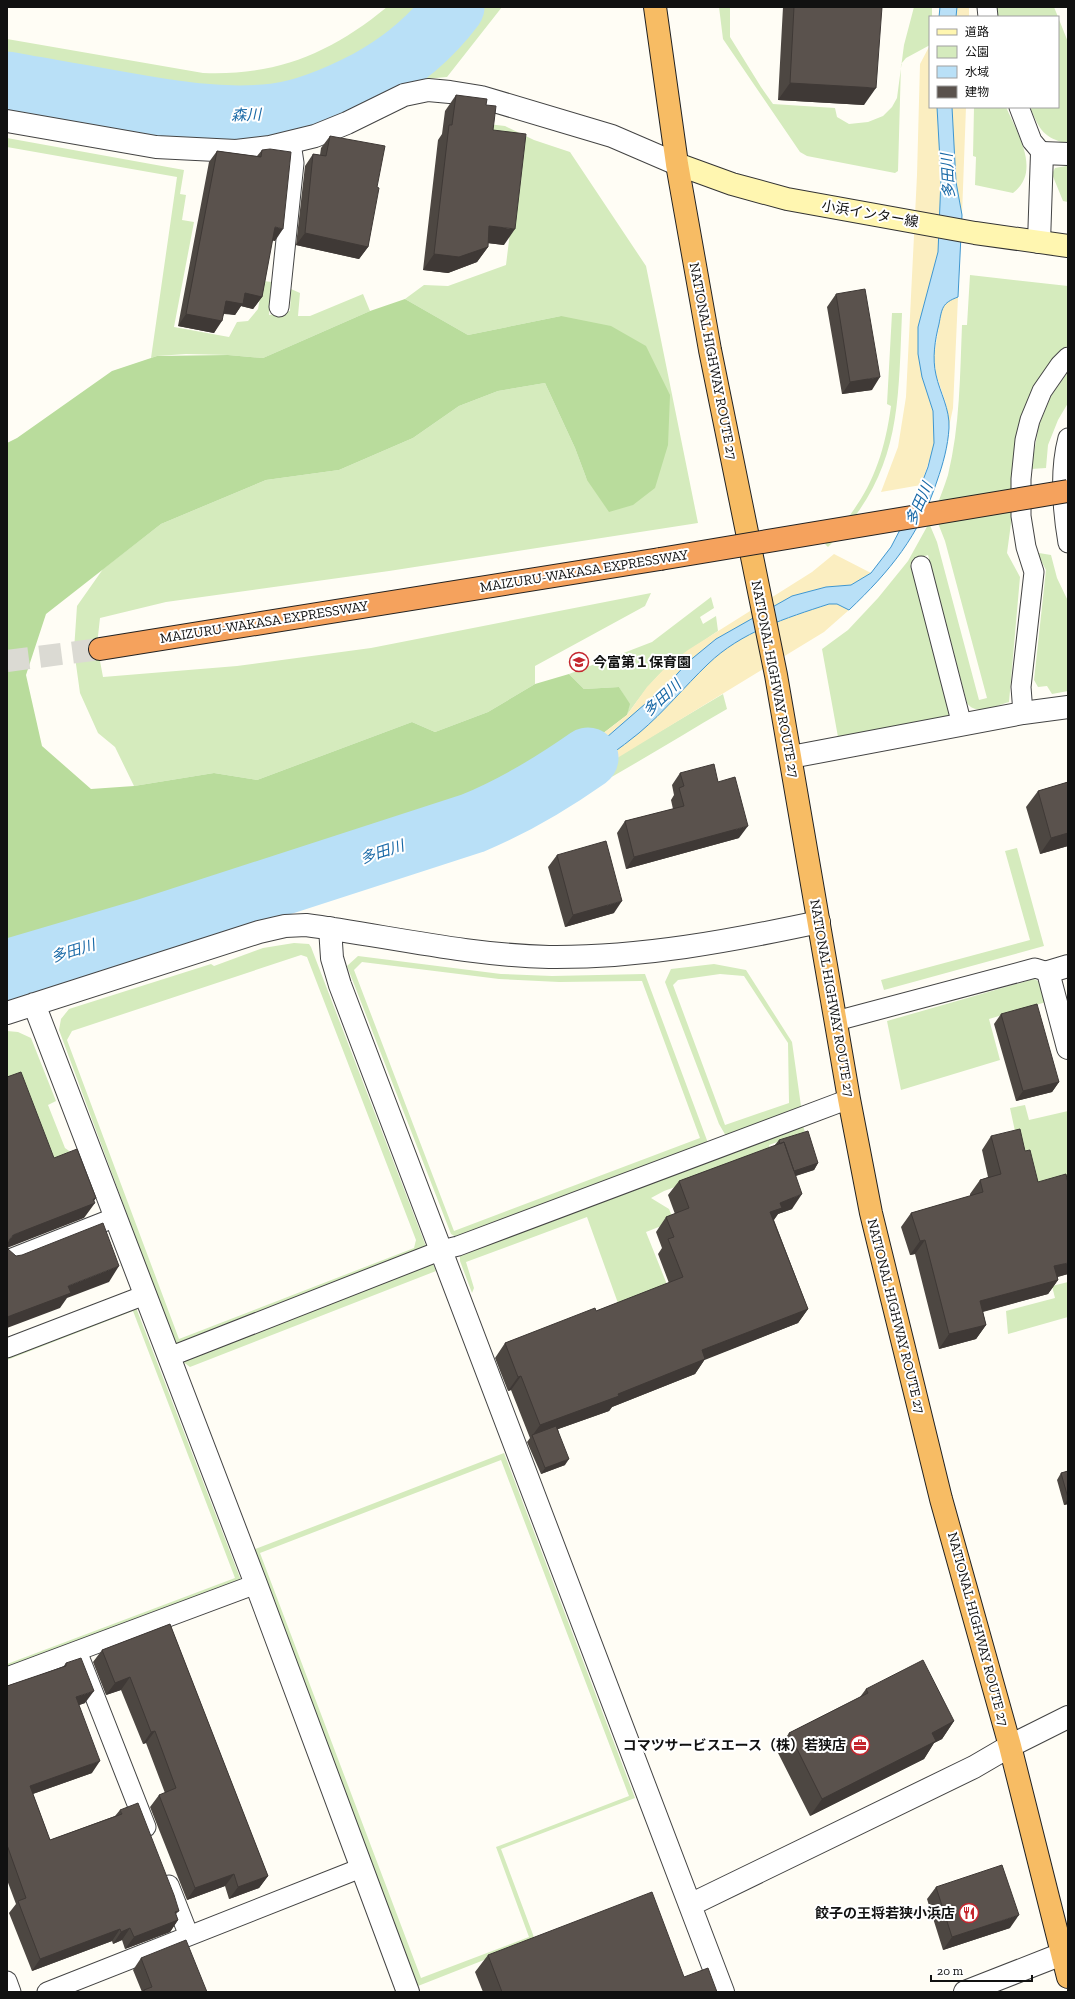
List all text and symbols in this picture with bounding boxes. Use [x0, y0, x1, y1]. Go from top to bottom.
legend [929, 16, 1059, 108]
text: 道路 [965, 25, 989, 39]
text: 公園 [965, 45, 989, 59]
text: 水域 [965, 65, 989, 79]
text: 建物 [965, 85, 989, 99]
water label: 森川 [231, 105, 263, 125]
water label: 多田川 [938, 151, 958, 199]
street label: 小浜インター線 [820, 197, 920, 231]
street label: NATIONAL HIGHWAY ROUTE 27 [686, 261, 741, 461]
water label: 多田川 [902, 478, 937, 528]
street label: MAIZURU-WAKASA EXPRESSWAY [479, 546, 690, 596]
street label: NATIONAL HIGHWAY ROUTE 27 [748, 579, 803, 779]
street label: MAIZURU-WAKASA EXPRESSWAY [159, 597, 370, 647]
school or university icon: 今富第１保育園 [568, 651, 590, 673]
place label: 今富第１保育園 [593, 654, 691, 671]
water label: 多田川 [639, 675, 686, 720]
water label: 多田川 [358, 836, 408, 868]
street label: NATIONAL HIGHWAY ROUTE 27 [806, 898, 858, 1098]
water label: 多田川 [49, 935, 99, 966]
street label: NATIONAL HIGHWAY ROUTE 27 [864, 1217, 929, 1416]
street label: NATIONAL HIGHWAY ROUTE 27 [944, 1530, 1012, 1728]
office icon: コマツサービスエース（株）若狭店 [849, 1734, 871, 1756]
place label: コマツサービスエース（株）若狭店 [623, 1737, 846, 1754]
restaurant icon: 餃子の王将若狭小浜店 [958, 1902, 980, 1924]
place label: 餃子の王将若狭小浜店 [815, 1905, 955, 1922]
scale bar [931, 1957, 1032, 1983]
text: 20 m [937, 1964, 964, 1978]

